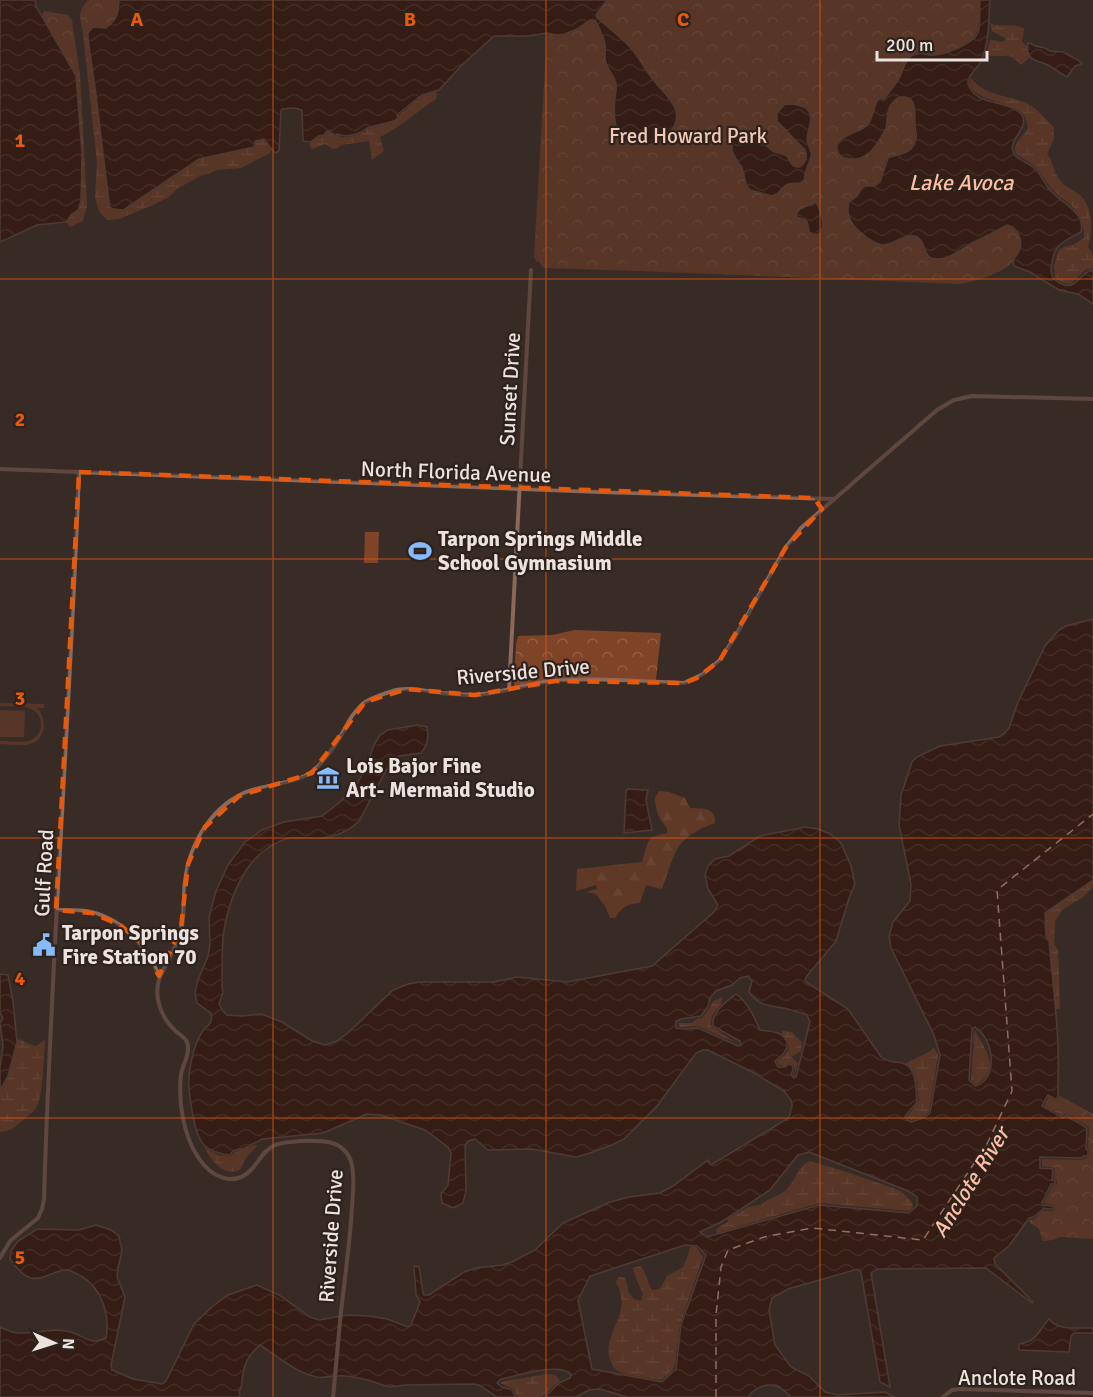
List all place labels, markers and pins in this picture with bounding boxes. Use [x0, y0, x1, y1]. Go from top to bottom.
place label: Tarpon Springs Middle School Gymnasium [438, 526, 643, 576]
sports icon: Tarpon Springs Middle School Gymnasium [407, 538, 433, 564]
place label: Lois Bajor Fine Art- Mermaid Studio [346, 753, 535, 803]
museum icon: Lois Bajor Fine Art- Mermaid Studio [315, 765, 341, 791]
place label: Tarpon Springs Fire Station 70 [62, 920, 199, 970]
public building icon: Tarpon Springs Fire Station 70 [31, 932, 57, 958]

